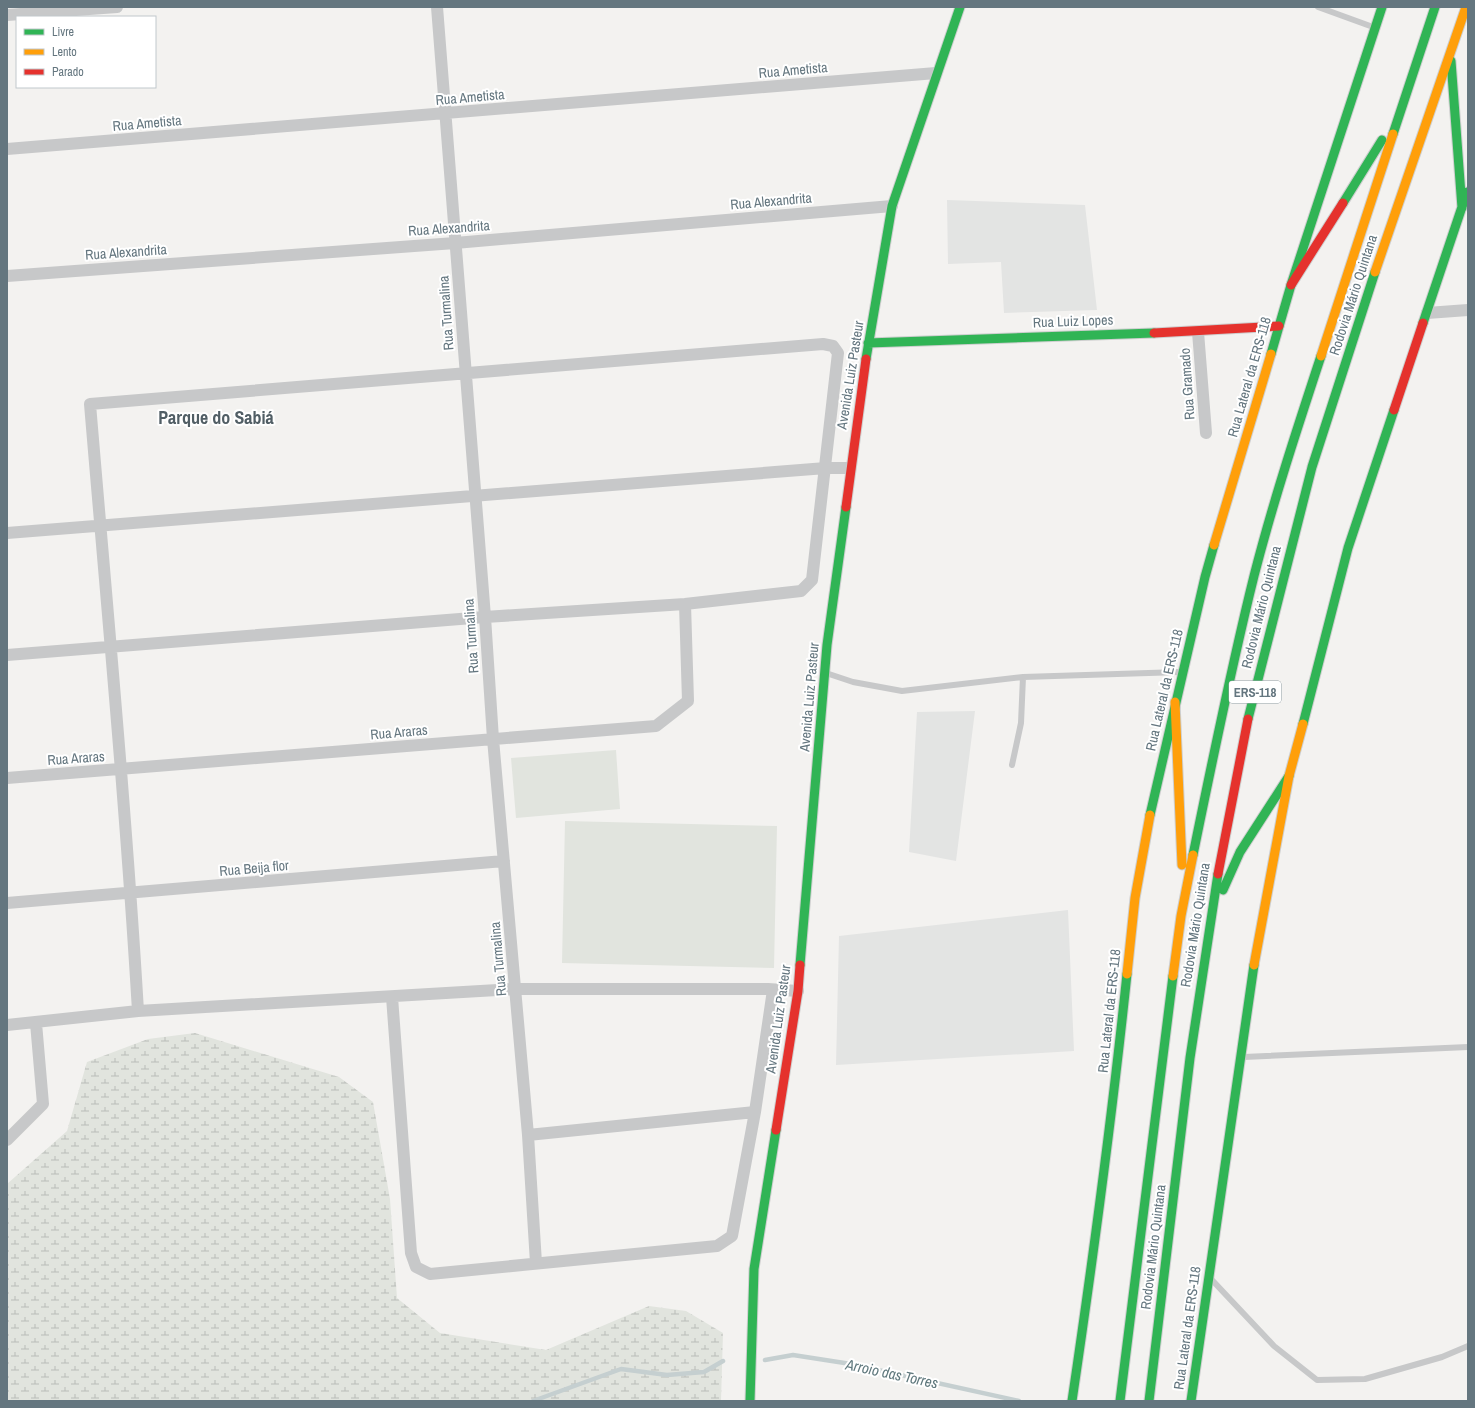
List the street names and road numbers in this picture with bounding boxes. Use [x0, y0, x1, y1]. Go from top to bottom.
street label: Rua Ametista [758, 58, 829, 82]
street label: Rua Ametista [435, 85, 506, 109]
street label: Rua Ametista [112, 111, 183, 135]
street label: Rua Alexandrita [730, 188, 813, 214]
street label: Rua Alexandrita [408, 216, 491, 240]
street label: Rodovia Mário Quintana [1325, 232, 1381, 358]
street label: Rua Alexandrita [85, 240, 168, 264]
street label: Rua Turmalina [434, 274, 458, 351]
street label: Rua Luiz Lopes [1032, 311, 1114, 331]
street label: Rua Lateral da ERS-118 [1223, 315, 1275, 439]
street label: Avenida Luiz Pasteur [832, 319, 867, 432]
street label: Rua Gramado [1176, 347, 1198, 421]
street label: Rodovia Mário Quintana [1237, 543, 1285, 670]
street label: Rua Turmalina [459, 597, 483, 674]
street label: Rua Lateral da ERS-118 [1141, 627, 1187, 753]
street label: Avenida Luiz Pasteur [795, 641, 823, 753]
road number: ERS-118 [1229, 681, 1281, 703]
street label: Rua Araras [370, 721, 429, 743]
street label: Rua Araras [47, 747, 106, 769]
street label: Rua Beija flor [219, 856, 290, 880]
street label: Rodovia Mário Quintana [1176, 861, 1214, 989]
street label: Rua Turmalina [486, 920, 510, 997]
street label: Rua Lateral da ERS-118 [1094, 948, 1124, 1074]
street label: Avenida Luiz Pasteur [761, 963, 795, 1075]
street label: Rodovia Mário Quintana [1136, 1183, 1170, 1310]
street label: Rua Lateral da ERS-118 [1169, 1265, 1205, 1391]

